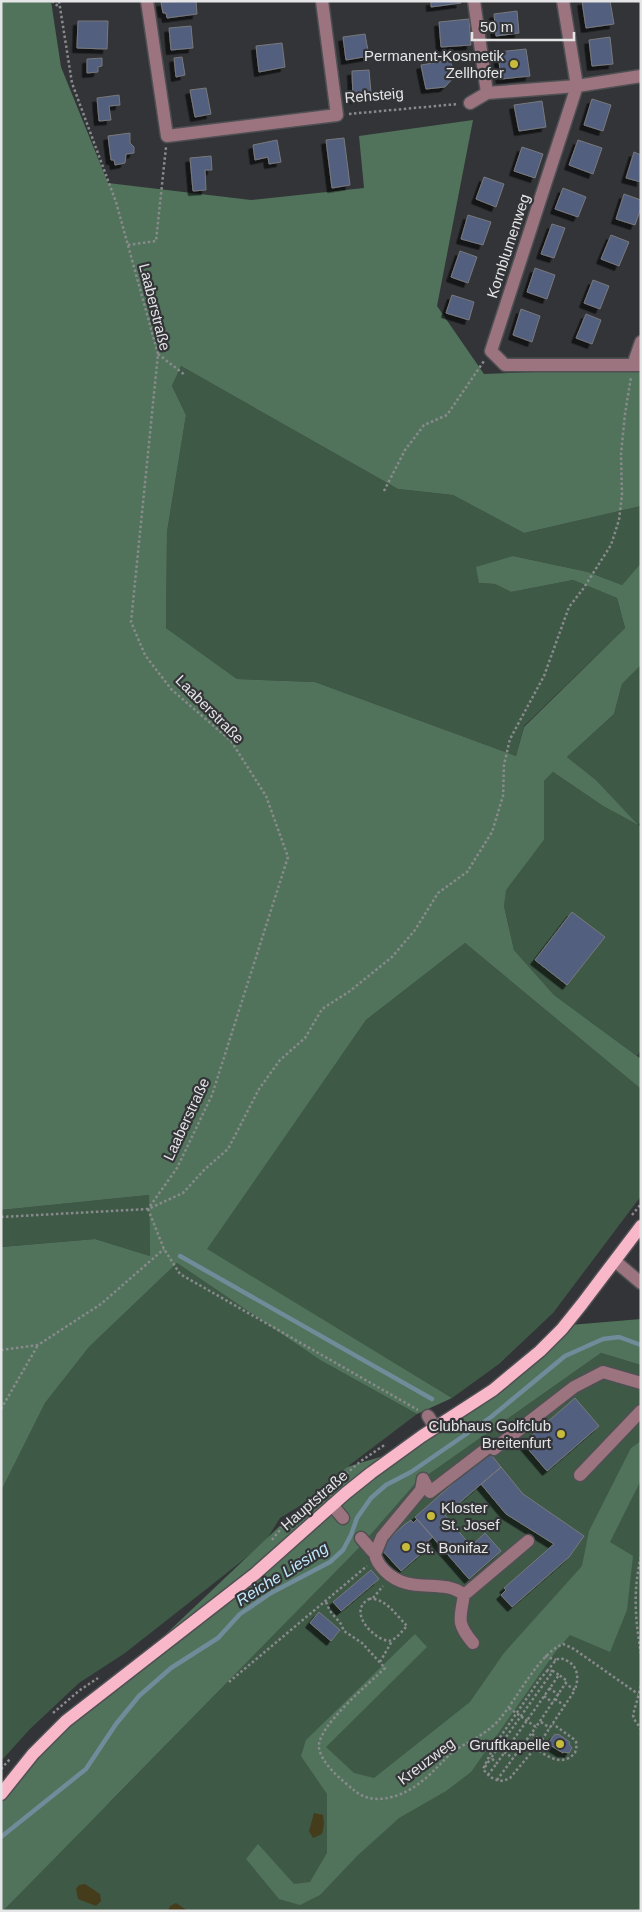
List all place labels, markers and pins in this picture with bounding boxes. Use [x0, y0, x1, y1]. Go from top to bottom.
place label: Permanent-Kosmetik Zellhofer [364, 47, 504, 81]
marker: Permanent-Kosmetik Zellhofer [508, 58, 520, 70]
place label: Clubhaus Golfclub Breitenfurt [428, 1417, 552, 1451]
marker: Clubhaus Golfclub Breitenfurt [555, 1428, 567, 1440]
place label: Kloster St. Josef [441, 1499, 500, 1533]
marker: Kloster St. Josef [425, 1510, 437, 1522]
place label: St. Bonifaz [416, 1539, 489, 1556]
marker: St. Bonifaz [400, 1541, 412, 1553]
place label: Gruftkapelle [469, 1736, 550, 1753]
marker: Gruftkapelle [554, 1738, 566, 1750]

